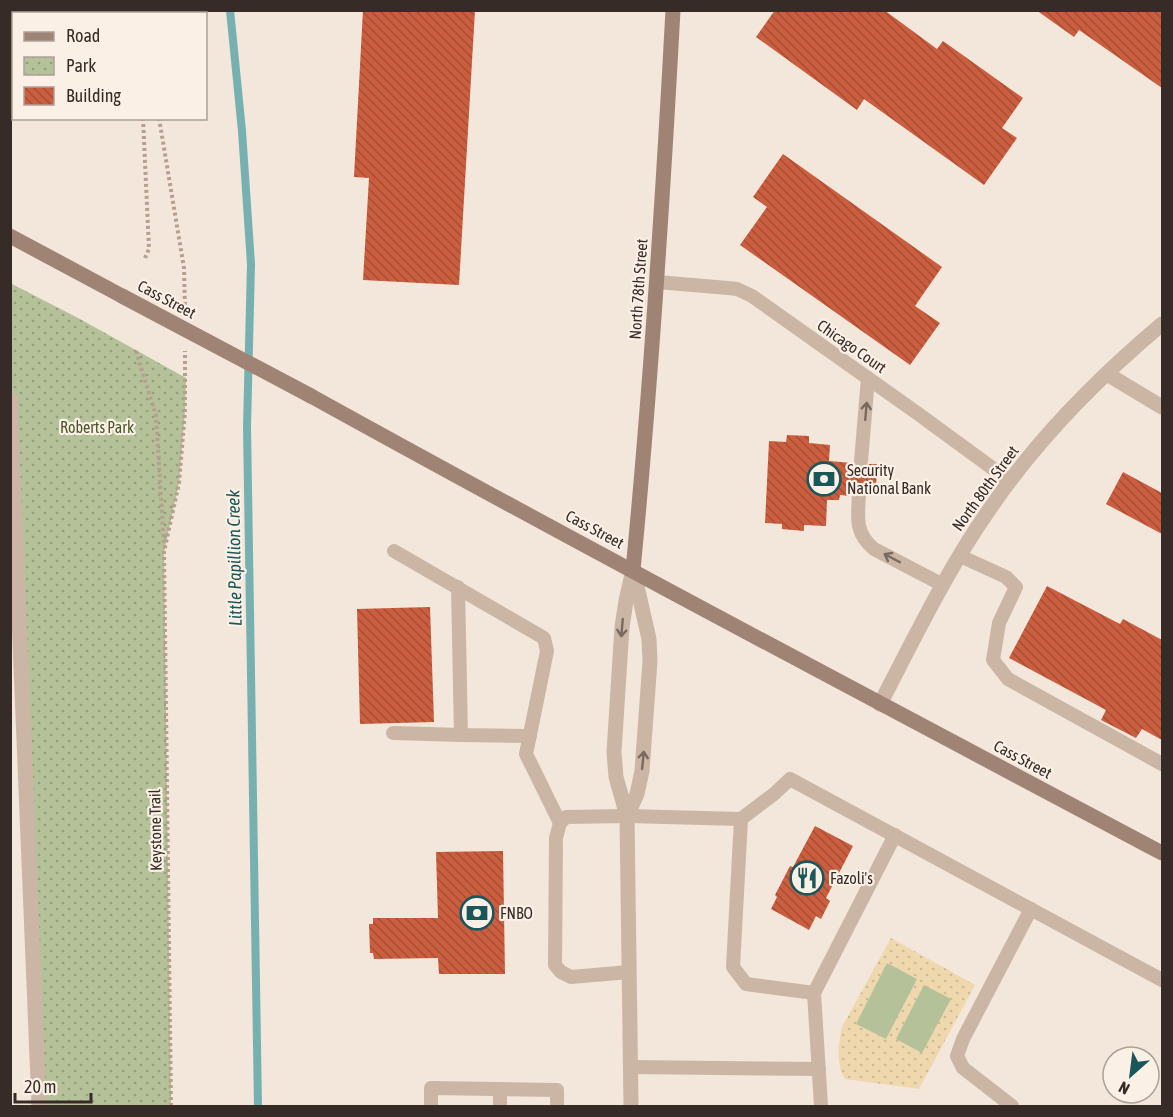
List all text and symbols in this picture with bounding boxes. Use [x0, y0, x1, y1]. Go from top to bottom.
legend [12, 12, 207, 120]
text: Road [66, 25, 100, 46]
text: Park [66, 55, 96, 76]
text: Building [66, 85, 121, 106]
street label: North 78th Street [626, 238, 651, 340]
street label: Cass Street [135, 276, 199, 322]
street label: Chicago Court [814, 316, 890, 377]
one-way arrow [860, 401, 871, 421]
park label: Roberts Park [60, 418, 134, 436]
street label: North 80th Street [948, 442, 1022, 534]
bank icon: Security National Bank [806, 461, 842, 497]
place label: Security National Bank [847, 461, 931, 497]
water label: Little Papillion Creek [222, 489, 246, 626]
street label: Cass Street [563, 506, 627, 552]
one-way arrow [883, 552, 901, 563]
one-way arrow [616, 617, 627, 637]
street label: Cass Street [991, 736, 1055, 782]
one-way arrow [638, 751, 649, 771]
street label: Keystone Trail [145, 788, 166, 871]
restaurant icon: Fazoli's [789, 860, 825, 896]
place label: Fazoli's [830, 869, 873, 887]
bank icon: FNBO [459, 895, 495, 931]
place label: FNBO [500, 904, 533, 922]
north arrow [1101, 1045, 1161, 1105]
scale bar [15, 1066, 92, 1104]
text: 20 m [24, 1076, 56, 1097]
text: N [1116, 1078, 1132, 1098]

